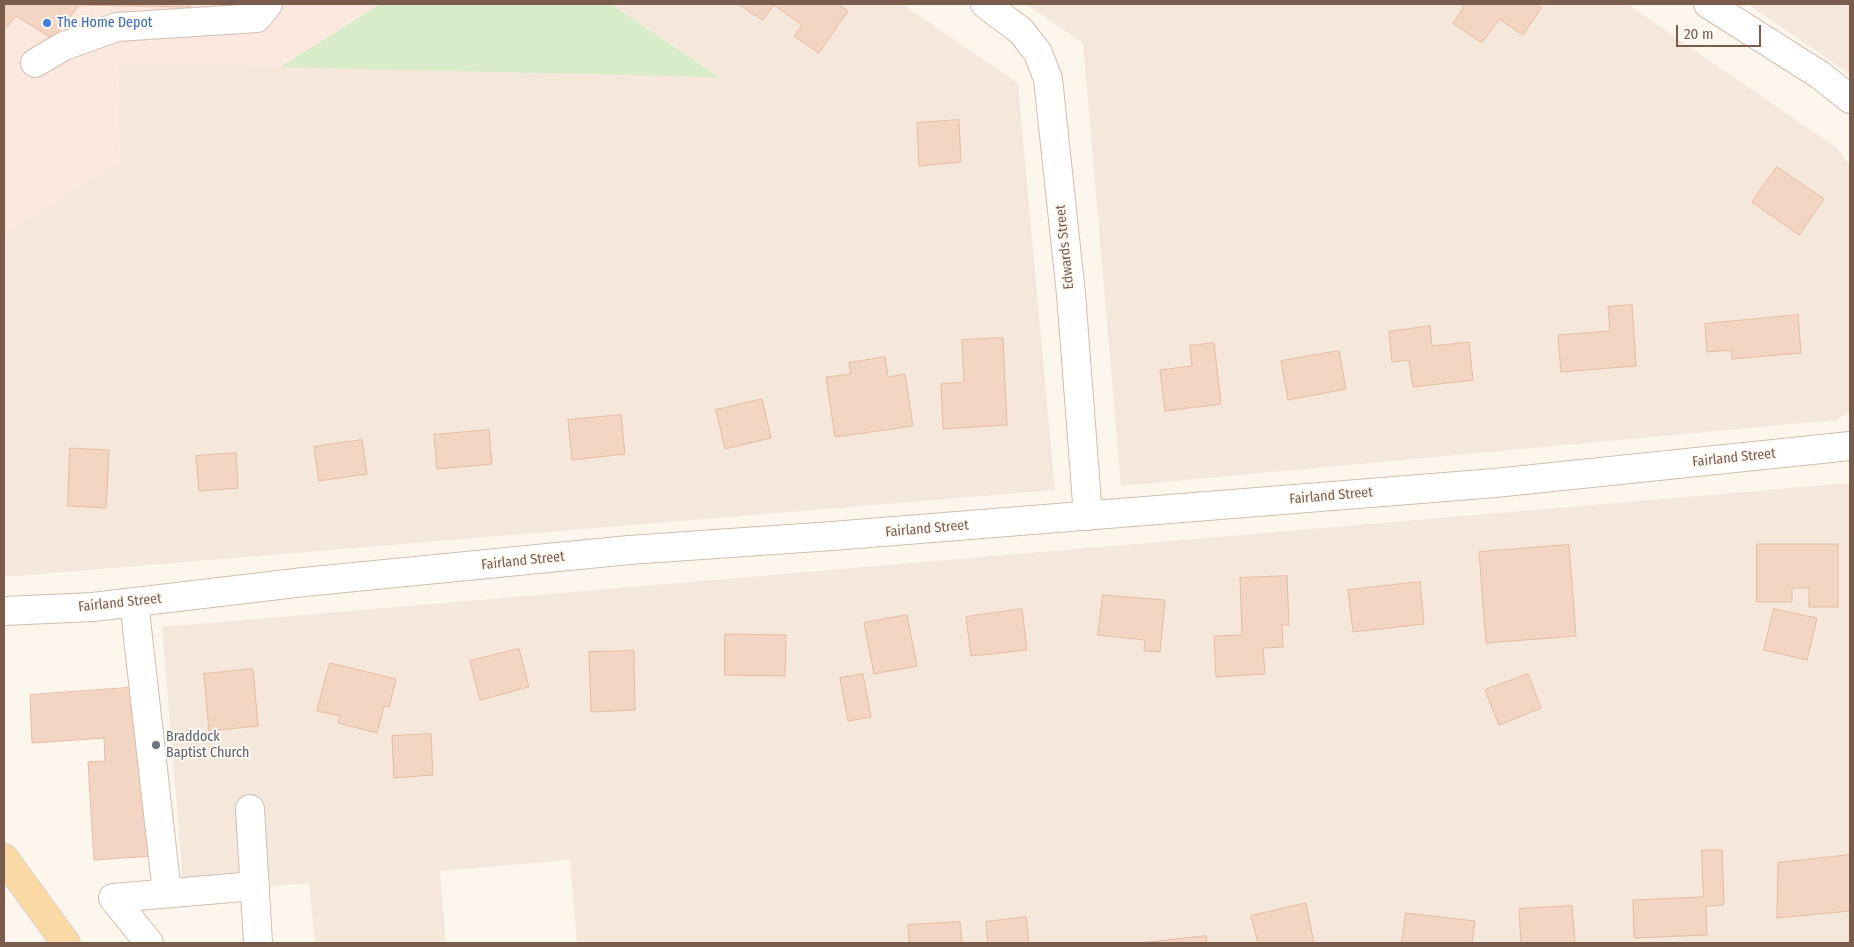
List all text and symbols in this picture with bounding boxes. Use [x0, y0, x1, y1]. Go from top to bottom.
place label: The Home Depot [57, 15, 152, 31]
scale bar [1679, 15, 1764, 47]
marker: The Home Depot [41, 17, 53, 29]
text: 20 m [1684, 25, 1714, 43]
street label: Edwards Street [1052, 204, 1078, 290]
street label: Fairland Street [1692, 445, 1776, 471]
street label: Fairland Street [1289, 484, 1373, 508]
street label: Fairland Street [885, 517, 969, 541]
street label: Fairland Street [481, 548, 565, 574]
street label: Fairland Street [78, 590, 162, 616]
place label: Braddock Baptist Church [166, 729, 249, 762]
marker: Braddock Baptist Church [150, 739, 162, 751]

